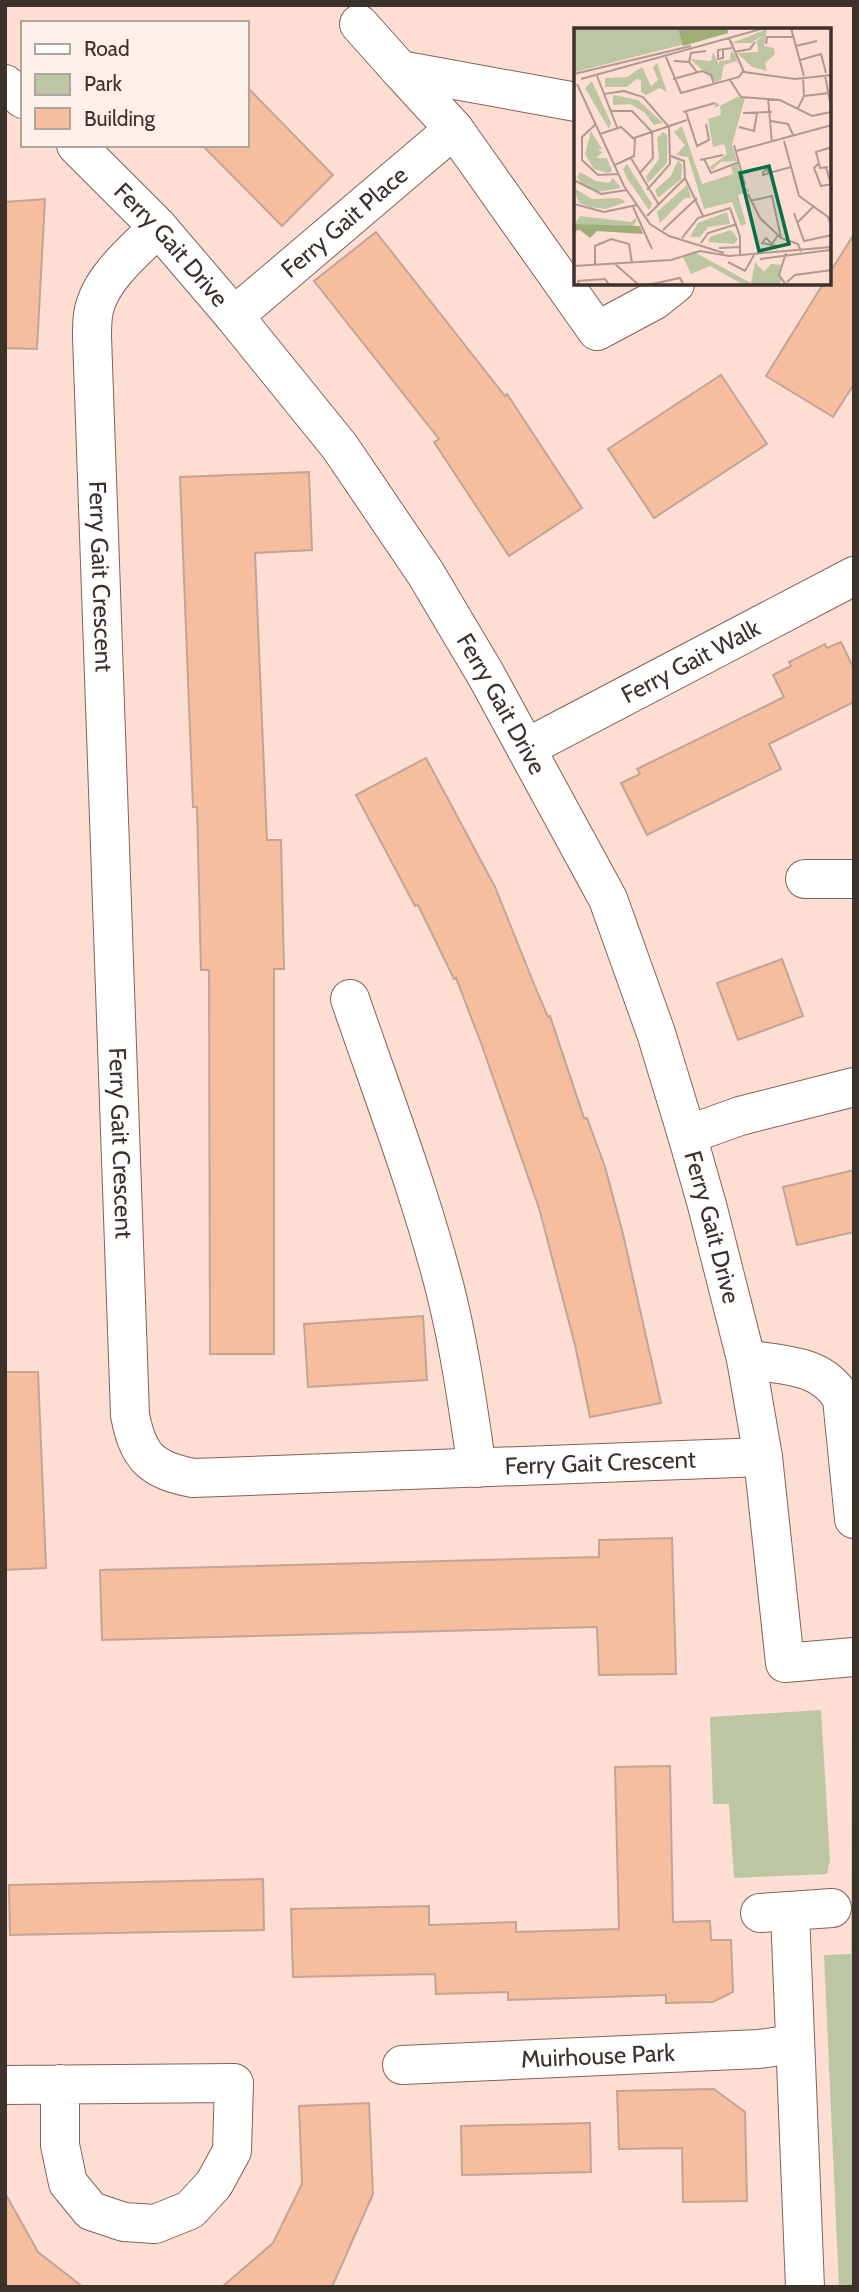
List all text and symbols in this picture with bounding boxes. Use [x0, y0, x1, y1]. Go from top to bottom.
legend [21, 21, 248, 147]
inset map [574, 28, 831, 285]
text: Road [84, 36, 130, 61]
text: Park [84, 71, 122, 96]
text: Building [84, 106, 156, 131]
street label: Ferry Gait Place [275, 160, 413, 283]
street label: Ferry Gait Drive [108, 177, 235, 312]
street label: Ferry Gait Crescent [83, 480, 119, 673]
street label: Ferry Gait Walk [616, 613, 765, 709]
street label: Ferry Gait Drive [451, 628, 552, 779]
street label: Ferry Gait Crescent [103, 1047, 139, 1239]
street label: Ferry Gait Drive [678, 1148, 746, 1306]
street label: Ferry Gait Crescent [504, 1444, 696, 1481]
street label: Muirhouse Park [520, 2038, 676, 2074]

